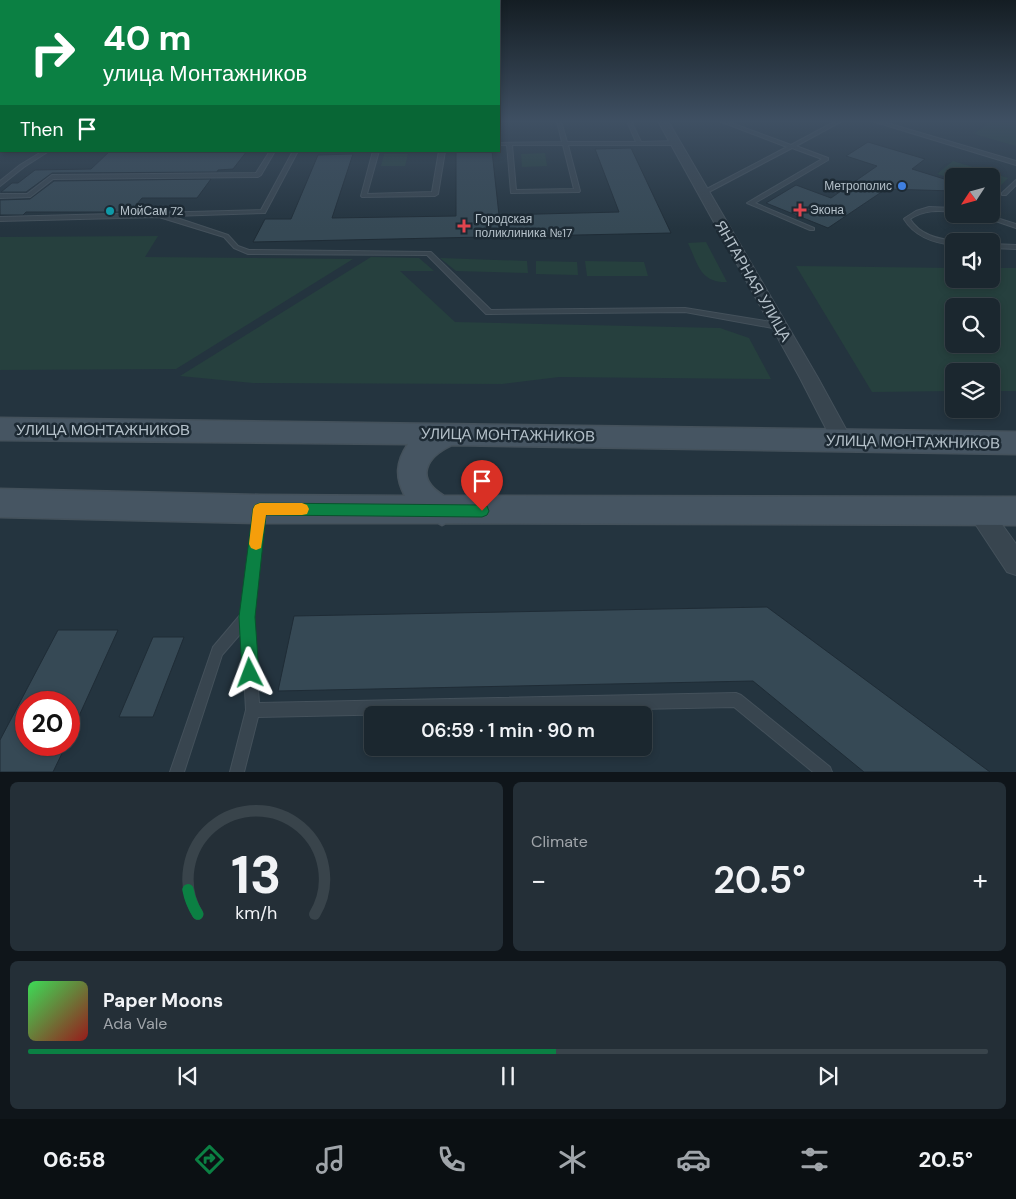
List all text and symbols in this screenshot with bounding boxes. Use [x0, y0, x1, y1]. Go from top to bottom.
text: 40 m [103, 15, 192, 61]
icon: right [20, 20, 85, 85]
text: улица Монтажников [103, 59, 307, 88]
icon: arrive [73, 115, 101, 143]
text: Then [20, 117, 63, 142]
north arrow [945, 168, 1000, 222]
map controls [945, 168, 1000, 418]
place label: Метрополис [824, 178, 892, 194]
marker: Метрополис [896, 180, 908, 192]
place label: Экона [810, 202, 844, 218]
place label: МойСам 72 [120, 203, 184, 219]
marker: Экона [794, 204, 806, 216]
marker: МойСам 72 [104, 205, 116, 217]
place label: Городская поликлиника №17 [475, 211, 572, 241]
street label: ЯНТАРНАЯ УЛИЦА [710, 217, 796, 345]
marker: Городская поликлиника №17 [457, 219, 471, 233]
button: sound [945, 233, 1000, 288]
button: search [945, 298, 1000, 353]
button: layers [945, 363, 1000, 418]
street label: УЛИЦА МОНТАЖНИКОВ [16, 420, 190, 440]
street label: УЛИЦА МОНТАЖНИКОВ [421, 423, 595, 447]
street label: УЛИЦА МОНТАЖНИКОВ [826, 430, 1000, 454]
pin [461, 460, 503, 511]
icon: arrive [468, 467, 496, 495]
position arrow [223, 646, 275, 698]
speed limit sign: 20 [15, 691, 80, 756]
text: 06:59 · 1 min · 90 m [421, 718, 595, 743]
text: Climate [531, 831, 588, 852]
text: 13 [231, 841, 282, 909]
text: 20.5° [713, 855, 806, 905]
text: − [531, 862, 546, 899]
text: + [973, 862, 988, 899]
text: km/h [235, 901, 278, 925]
text: Paper Moons [103, 988, 223, 1013]
text: Ada Vale [103, 1013, 167, 1034]
icon: previous [174, 1062, 202, 1090]
icon: pause [494, 1062, 522, 1090]
icon: next [814, 1062, 842, 1090]
icon: directions [192, 1142, 227, 1177]
icon: music [313, 1142, 348, 1177]
icon: phone [434, 1142, 469, 1177]
icon: climate [555, 1142, 590, 1177]
icon: car [676, 1142, 711, 1177]
icon: filters [797, 1142, 832, 1177]
text: 06:58 [43, 1145, 106, 1174]
text: 20.5° [918, 1145, 973, 1174]

